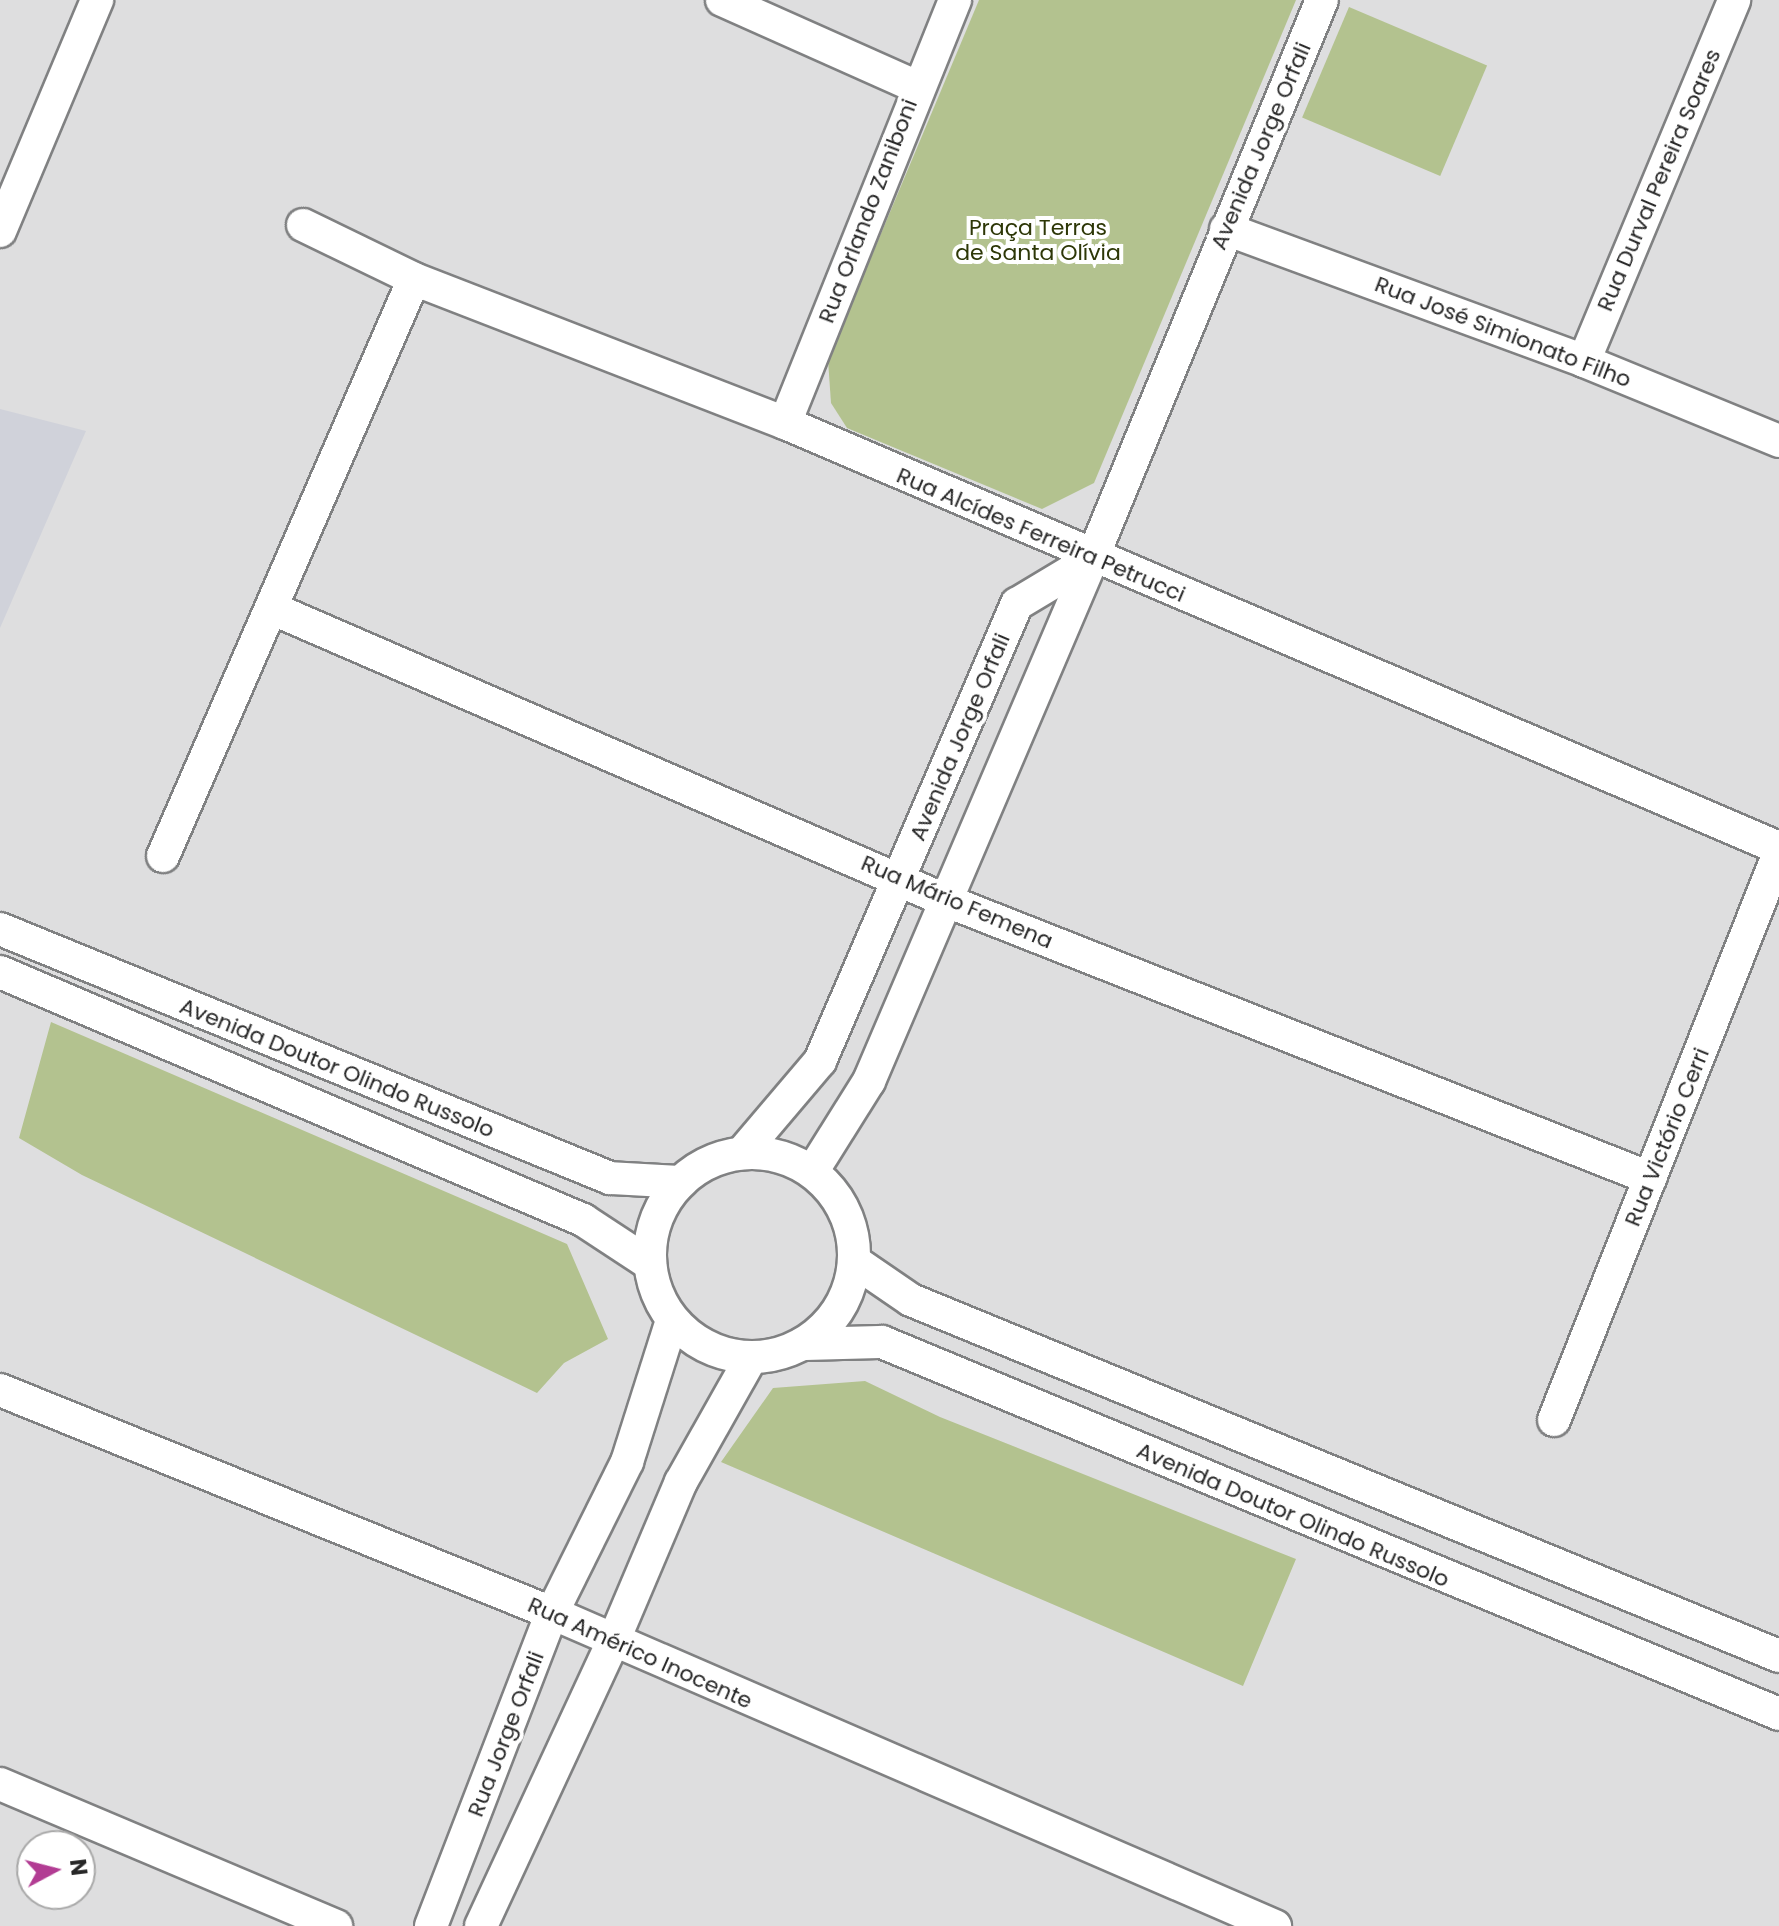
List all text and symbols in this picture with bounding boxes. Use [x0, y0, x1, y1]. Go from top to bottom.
street label: Avenida Jorge Orfali [1205, 38, 1317, 254]
street label: Rua Durval Pereira Soares [1592, 45, 1726, 315]
street label: Rua Orlando Zaniboni [813, 95, 923, 327]
park label: Praça Terras de Santa Olívia [955, 214, 1121, 266]
street label: Rua José Simionato Filho [1371, 271, 1635, 393]
street label: Rua Alcídes Ferreira Petrucci [893, 462, 1189, 608]
street label: Avenida Jorge Orfali [904, 629, 1016, 845]
street label: Rua Mário Femena [857, 850, 1057, 954]
street label: Avenida Doutor Olindo Russolo [176, 993, 498, 1143]
street label: Rua Victório Cerri [1619, 1044, 1715, 1230]
street label: Avenida Doutor Olindo Russolo [1133, 1437, 1453, 1593]
street label: Rua Américo Inocente [524, 1592, 756, 1714]
street label: Rua Jorge Orfali [462, 1648, 550, 1820]
north arrow [16, 1830, 96, 1910]
text: N [62, 1857, 95, 1877]

